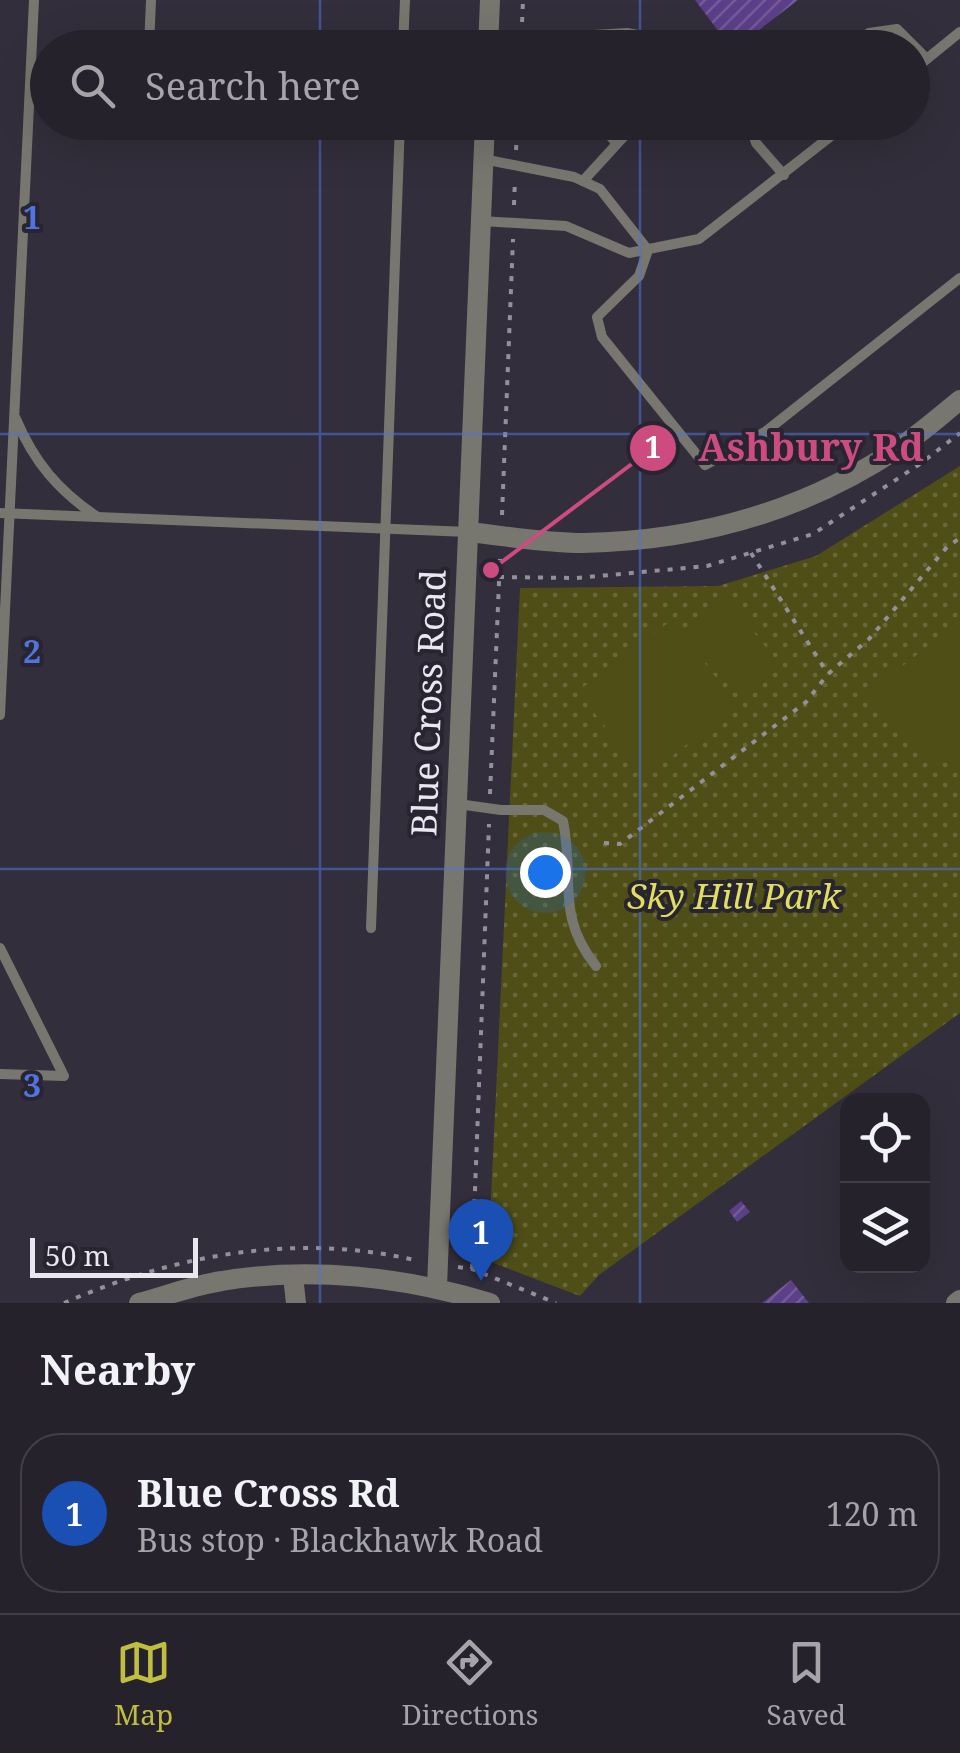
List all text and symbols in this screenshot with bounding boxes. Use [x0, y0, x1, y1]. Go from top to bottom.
search box [30, 30, 930, 140]
icon: search [65, 58, 120, 113]
text: Search here [145, 59, 361, 111]
text: 1 [23, 195, 41, 238]
callout: Ashbury Rd [628, 414, 944, 482]
text: Ashbury Rd [698, 420, 924, 472]
text: 1 [645, 426, 661, 467]
street label: Blue Cross Road [399, 569, 456, 837]
text: 2 [23, 629, 41, 672]
your location [520, 847, 571, 898]
park label: Sky Hill Park [627, 872, 842, 919]
text: 3 [23, 1063, 41, 1106]
map controls [840, 1093, 930, 1273]
button: locate [840, 1093, 930, 1183]
button: layers [840, 1183, 930, 1273]
pin: 1 [448, 1198, 514, 1281]
scale bar [30, 1233, 198, 1278]
text: 50 m [45, 1236, 110, 1274]
text: Nearby [40, 1340, 195, 1397]
text: Blue Cross Rd [137, 1466, 400, 1518]
text: 1 [65, 1492, 84, 1535]
text: 120 m [826, 1492, 918, 1535]
text: Bus stop · Blackhawk Road [137, 1518, 543, 1561]
tab: Map [114, 1635, 173, 1733]
tab: Directions [401, 1635, 538, 1733]
tab: Saved [767, 1635, 846, 1733]

